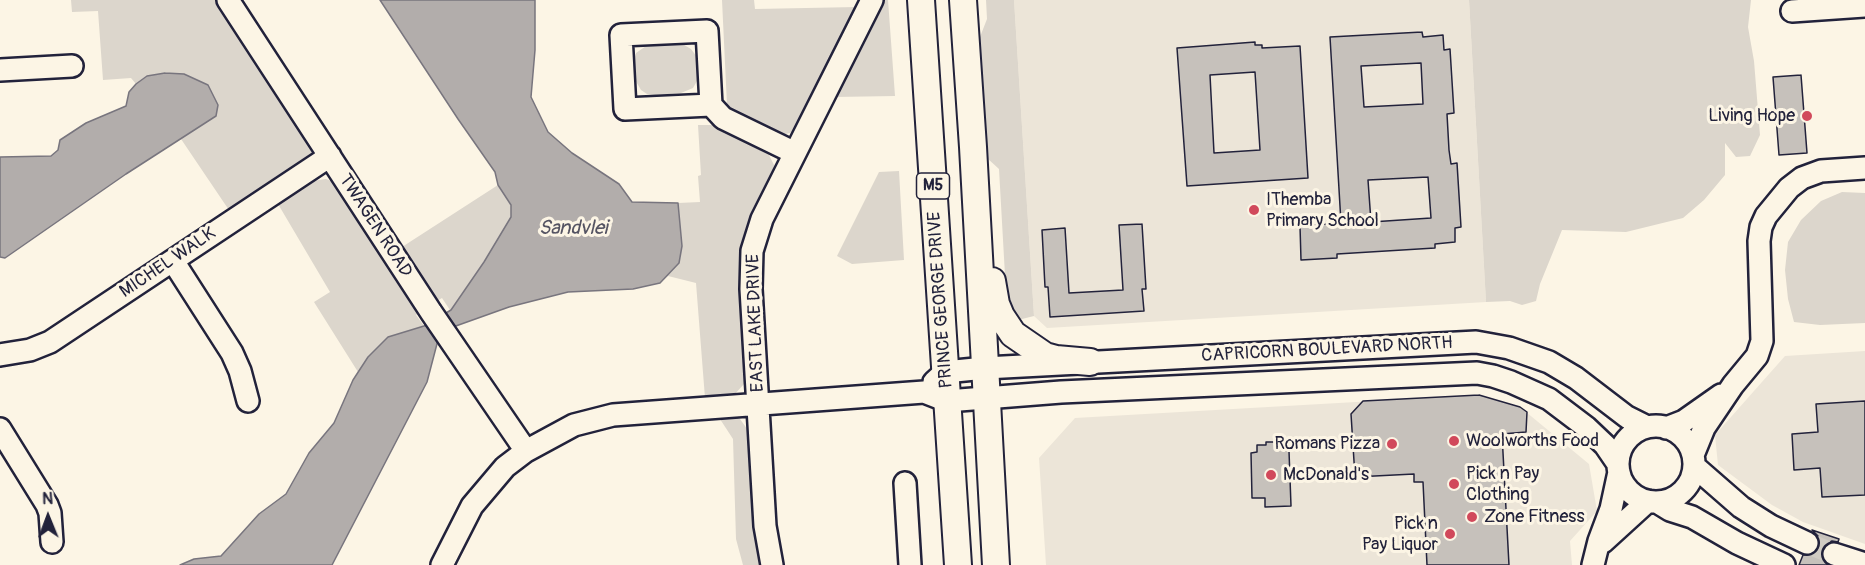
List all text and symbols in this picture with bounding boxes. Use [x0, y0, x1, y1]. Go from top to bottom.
place label: Living Hope [1708, 105, 1795, 127]
marker: Living Hope [1800, 109, 1814, 123]
street label: TWAGEN ROAD [334, 170, 416, 282]
road number: M5 [916, 173, 950, 199]
place label: IThemba Primary School [1266, 189, 1379, 232]
marker: IThemba Primary School [1247, 203, 1261, 217]
street label: PRINCE GEORGE DRIVE [924, 211, 958, 389]
water label: Sandvlei [539, 217, 607, 241]
street label: MICHEL WALK [116, 223, 220, 303]
street label: EAST LAKE DRIVE [743, 254, 769, 392]
street label: CAPRICORN BOULEVARD NORTH [1201, 333, 1453, 367]
place label: Woolworths Food [1466, 430, 1599, 452]
place label: Romans Pizza [1275, 433, 1380, 455]
marker: Woolworths Food [1447, 434, 1461, 448]
marker: Romans Pizza [1385, 437, 1399, 451]
place label: Pick n Pay Clothing [1466, 463, 1539, 506]
place label: McDonald's [1283, 464, 1369, 486]
marker: McDonald's [1264, 468, 1278, 482]
marker: Pick n Pay Clothing [1447, 477, 1461, 491]
north arrow [18, 487, 78, 547]
text: N [42, 489, 53, 509]
place label: Zone Fitness [1484, 506, 1584, 528]
marker: Zone Fitness [1465, 510, 1479, 524]
place label: Pick n Pay Liquor [1362, 513, 1438, 556]
marker: Pick n Pay Liquor [1443, 527, 1457, 541]

